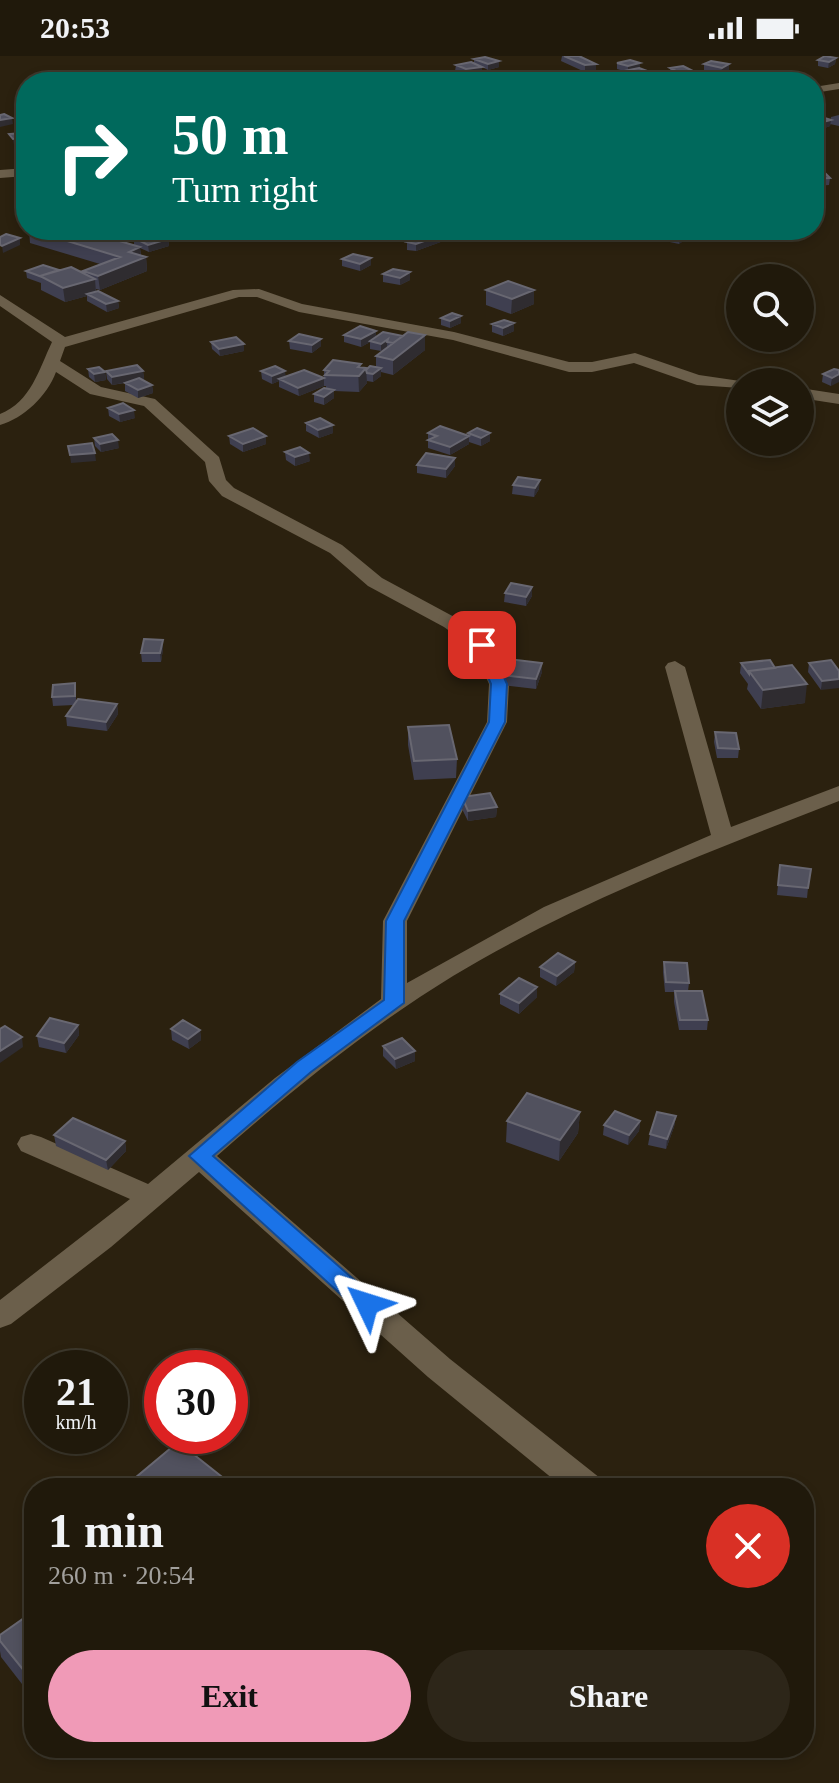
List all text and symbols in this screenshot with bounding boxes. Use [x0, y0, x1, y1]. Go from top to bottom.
text: 20:53 [40, 11, 110, 44]
icon: right [40, 104, 144, 208]
text: 50 m [172, 104, 289, 166]
text: Turn right [172, 170, 318, 210]
map controls [726, 264, 814, 456]
button: search [726, 264, 814, 352]
button: layers [726, 368, 814, 456]
pin [448, 611, 516, 679]
icon: arrive [460, 623, 504, 667]
position arrow [325, 1262, 409, 1346]
speed limit sign: 30 [144, 1350, 248, 1454]
text: 21 [56, 1369, 96, 1414]
text: km/h [55, 1411, 97, 1433]
text: 1 min [48, 1504, 164, 1557]
button: close [706, 1504, 790, 1588]
text: 260 m · 20:54 [48, 1561, 195, 1590]
button: Exit [48, 1650, 411, 1742]
button: Share [427, 1650, 790, 1742]

